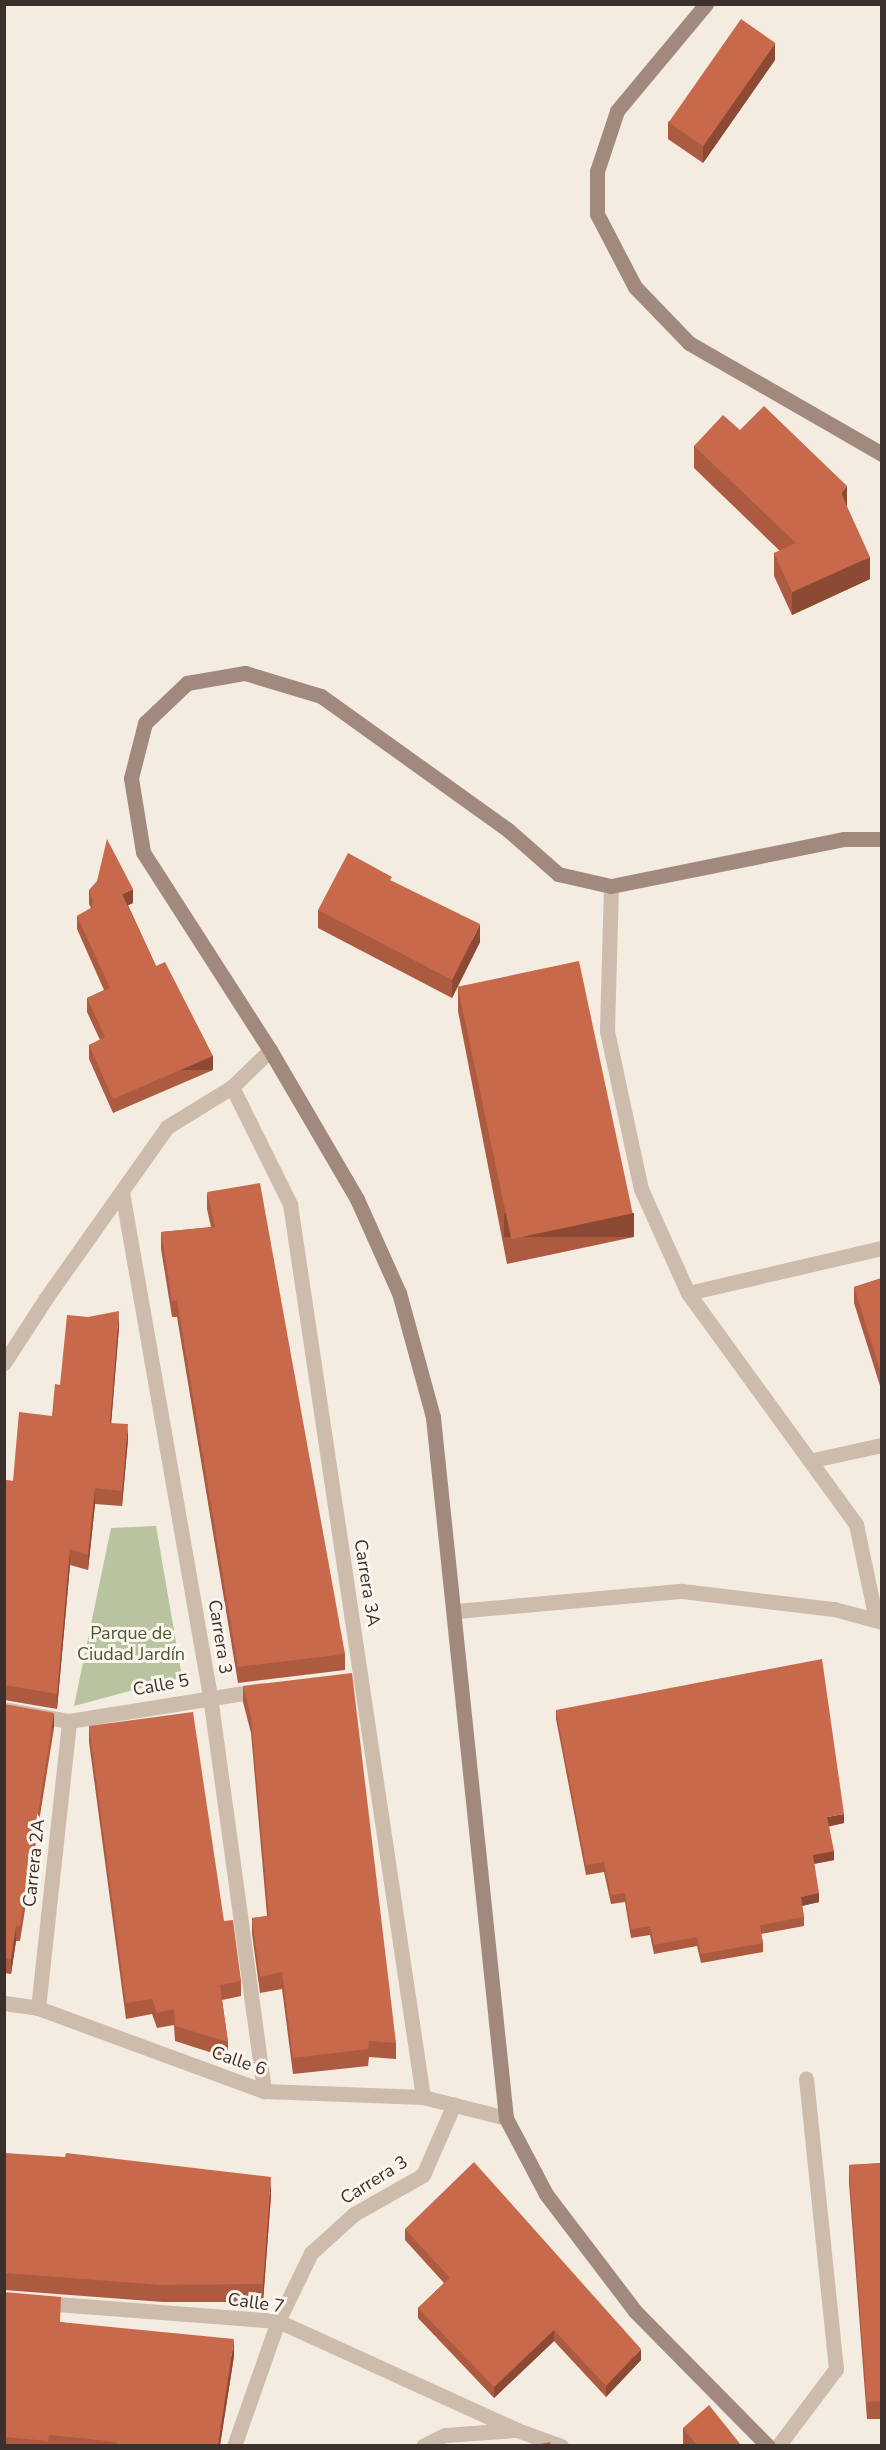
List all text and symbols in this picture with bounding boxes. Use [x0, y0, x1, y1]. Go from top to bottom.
street label: Carrera 3A [349, 1538, 385, 1628]
street label: Carrera 3 [203, 1598, 237, 1676]
park label: Parque de Ciudad Jardín [77, 1623, 185, 1666]
street label: Calle 5 [131, 1669, 191, 1701]
street label: Carrera 2A [19, 1818, 49, 1908]
street label: Calle 6 [209, 2042, 269, 2080]
street label: Carrera 3 [336, 2151, 412, 2209]
street label: Calle 7 [226, 2288, 286, 2318]

